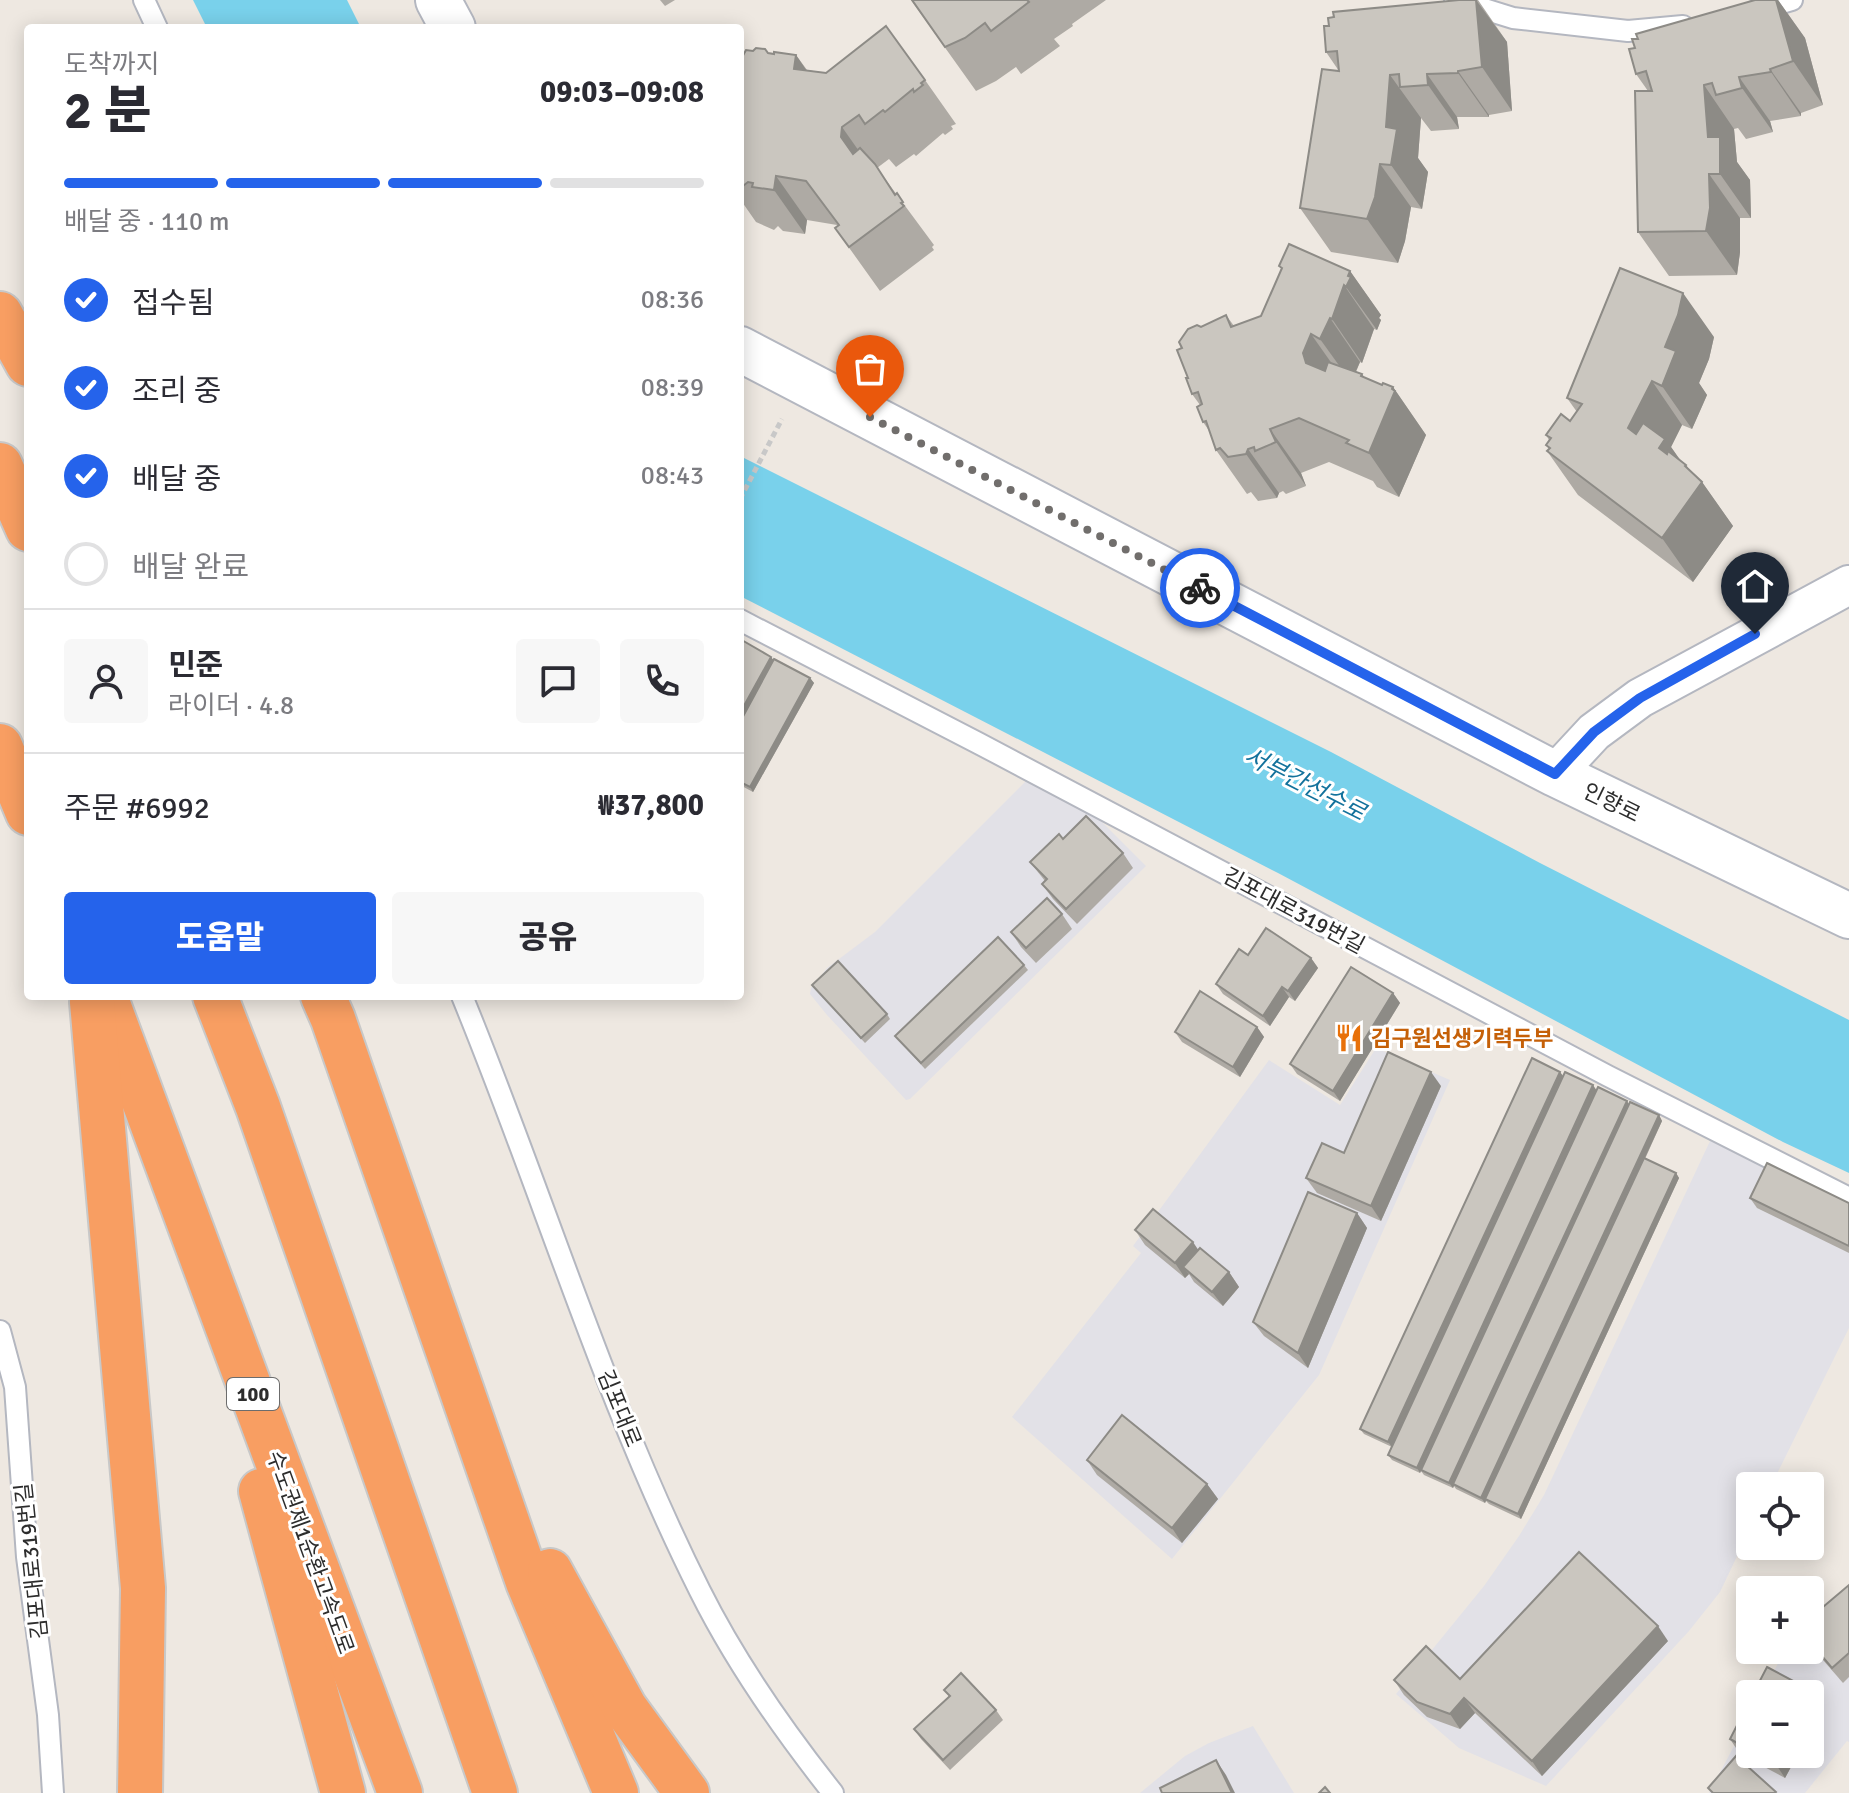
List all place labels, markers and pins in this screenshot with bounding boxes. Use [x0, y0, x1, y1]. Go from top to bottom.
pin [836, 335, 904, 417]
pin [1721, 552, 1789, 634]
restaurant icon: 김구원선생기력두부 [1334, 1023, 1364, 1053]
place label: 김구원선생기력두부 [1371, 1025, 1553, 1052]

